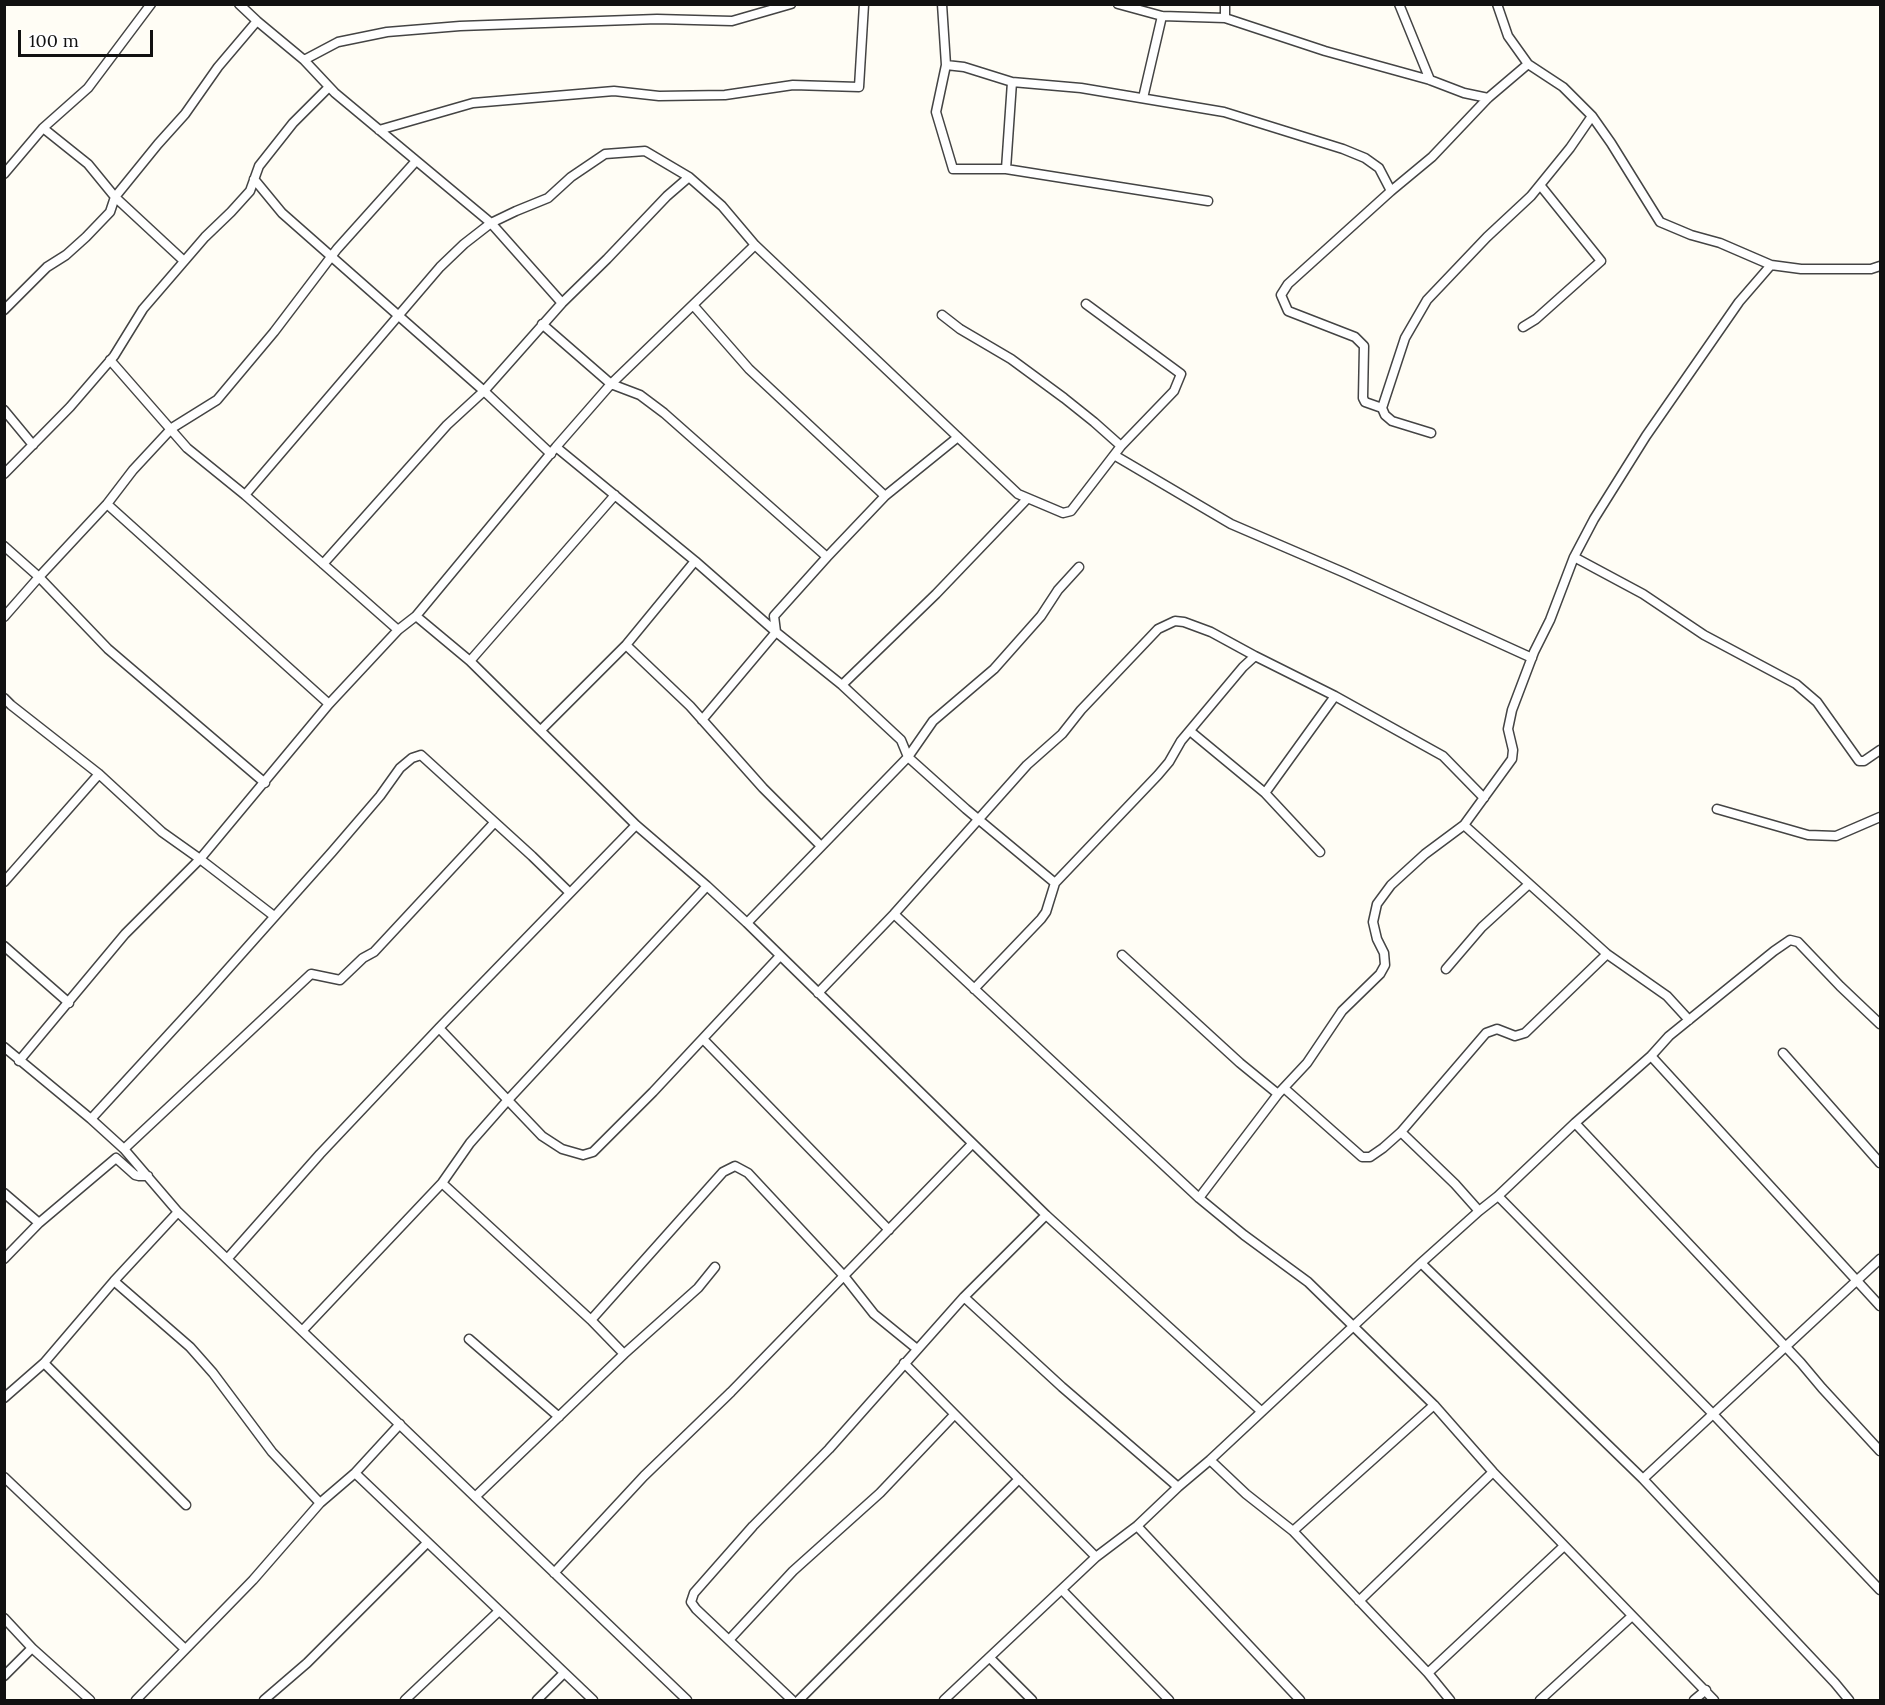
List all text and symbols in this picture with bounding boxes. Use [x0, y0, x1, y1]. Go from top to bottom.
scale bar [21, 18, 156, 56]
text: 100 m [29, 29, 79, 52]

